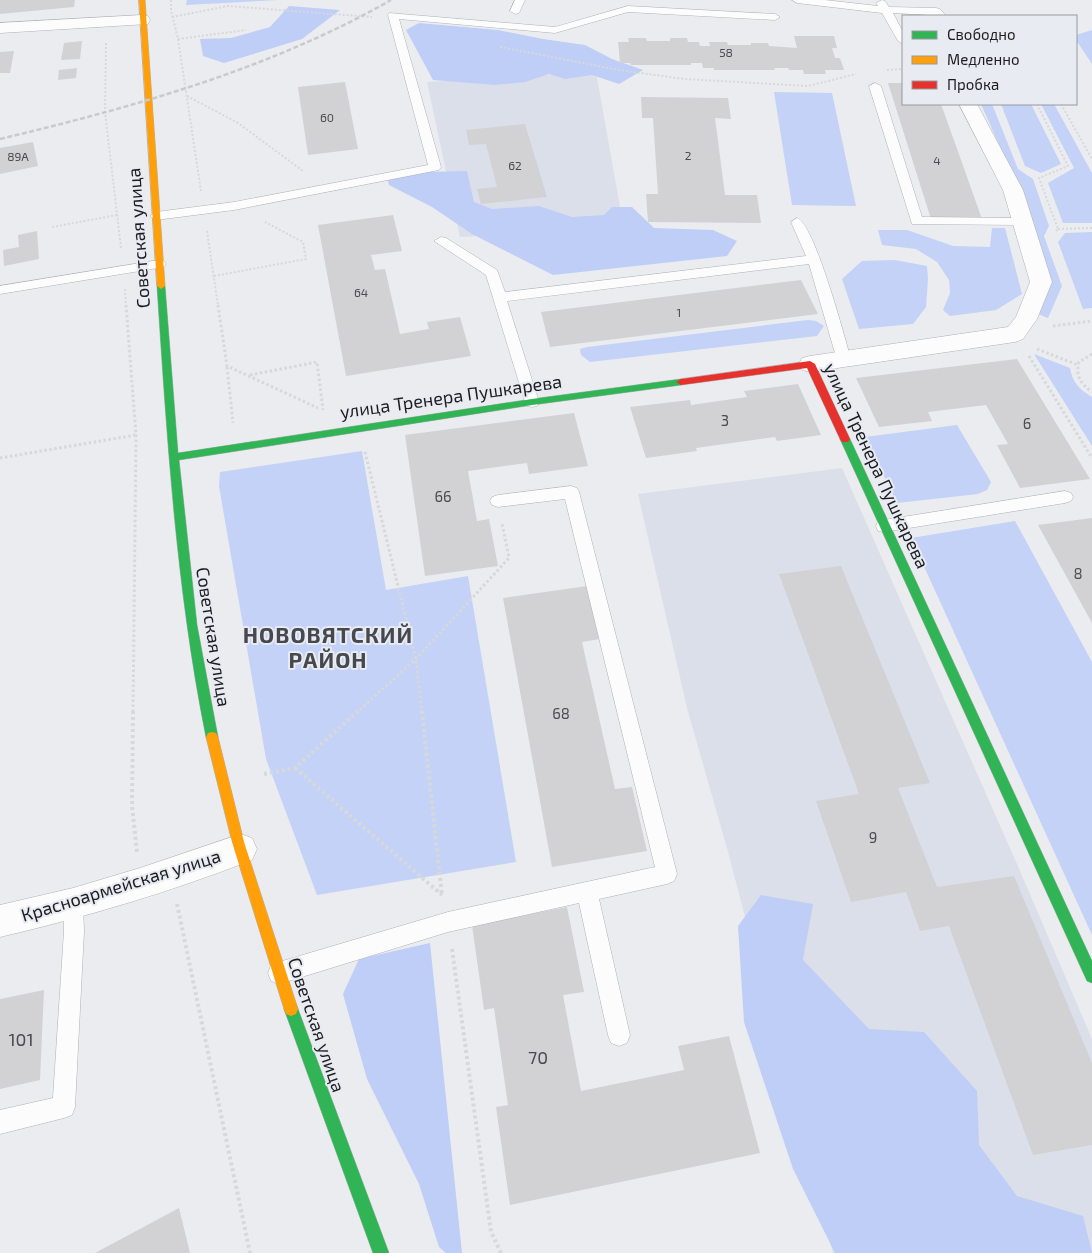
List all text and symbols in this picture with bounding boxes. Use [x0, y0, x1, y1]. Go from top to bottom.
legend [902, 15, 1077, 105]
text: Свободно [947, 25, 1016, 43]
house number: 58 [719, 45, 733, 59]
text: Медленно [947, 50, 1020, 68]
text: Пробка [947, 75, 999, 93]
house number: 60 [320, 110, 334, 124]
house number: 2 [685, 148, 692, 162]
house number: 89А [7, 149, 29, 163]
house number: 4 [933, 153, 941, 167]
house number: 62 [508, 158, 522, 172]
street label: Советская улица [122, 167, 154, 309]
house number: 64 [354, 285, 368, 299]
house number: 1 [677, 305, 681, 319]
street label: улица Тренера Пушкарева [820, 359, 934, 572]
street label: улица Тренера Пушкарева [338, 370, 563, 422]
house number: 3 [721, 411, 729, 429]
house number: 6 [1023, 414, 1031, 432]
house number: 66 [434, 487, 452, 505]
house number: 8 [1073, 564, 1083, 582]
street label: Советская улица [192, 566, 236, 708]
district label: НОВОВЯТСКИЙ РАЙОН [243, 621, 413, 672]
house number: 68 [552, 704, 570, 722]
house number: 9 [869, 828, 877, 846]
street label: Красноармейская улица [18, 844, 223, 926]
street label: Советская улица [284, 954, 350, 1095]
house number: 101 [8, 1028, 34, 1050]
house number: 70 [528, 1046, 548, 1068]

